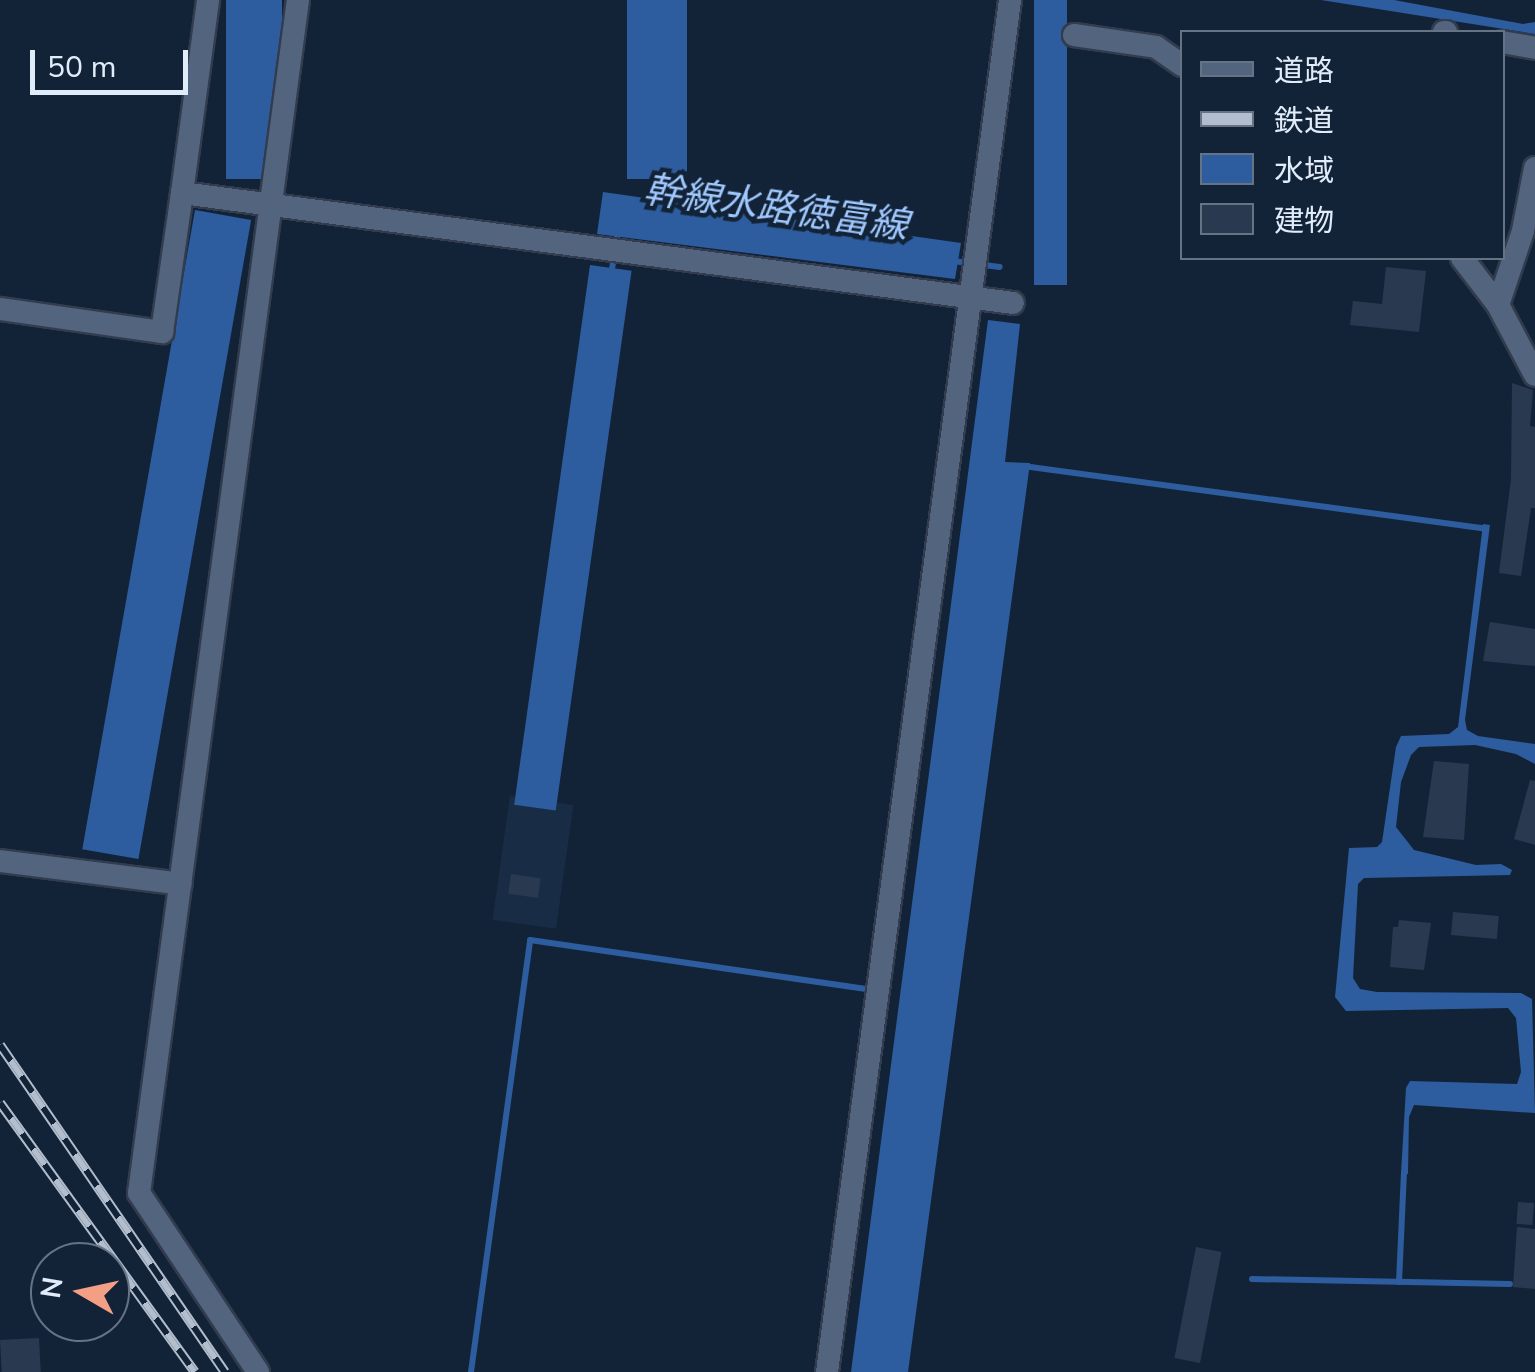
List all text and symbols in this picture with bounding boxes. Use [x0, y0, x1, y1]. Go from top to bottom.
scale bar [35, 30, 192, 92]
legend [1180, 30, 1505, 260]
text: 50 m [47, 47, 116, 88]
text: 道路 [1274, 51, 1334, 92]
text: 鉄道 [1274, 101, 1334, 142]
text: 水域 [1274, 151, 1334, 192]
water label: 幹線水路徳富線 [641, 167, 911, 249]
text: 建物 [1274, 201, 1334, 242]
north arrow [30, 1242, 130, 1342]
text: N [32, 1274, 73, 1301]

